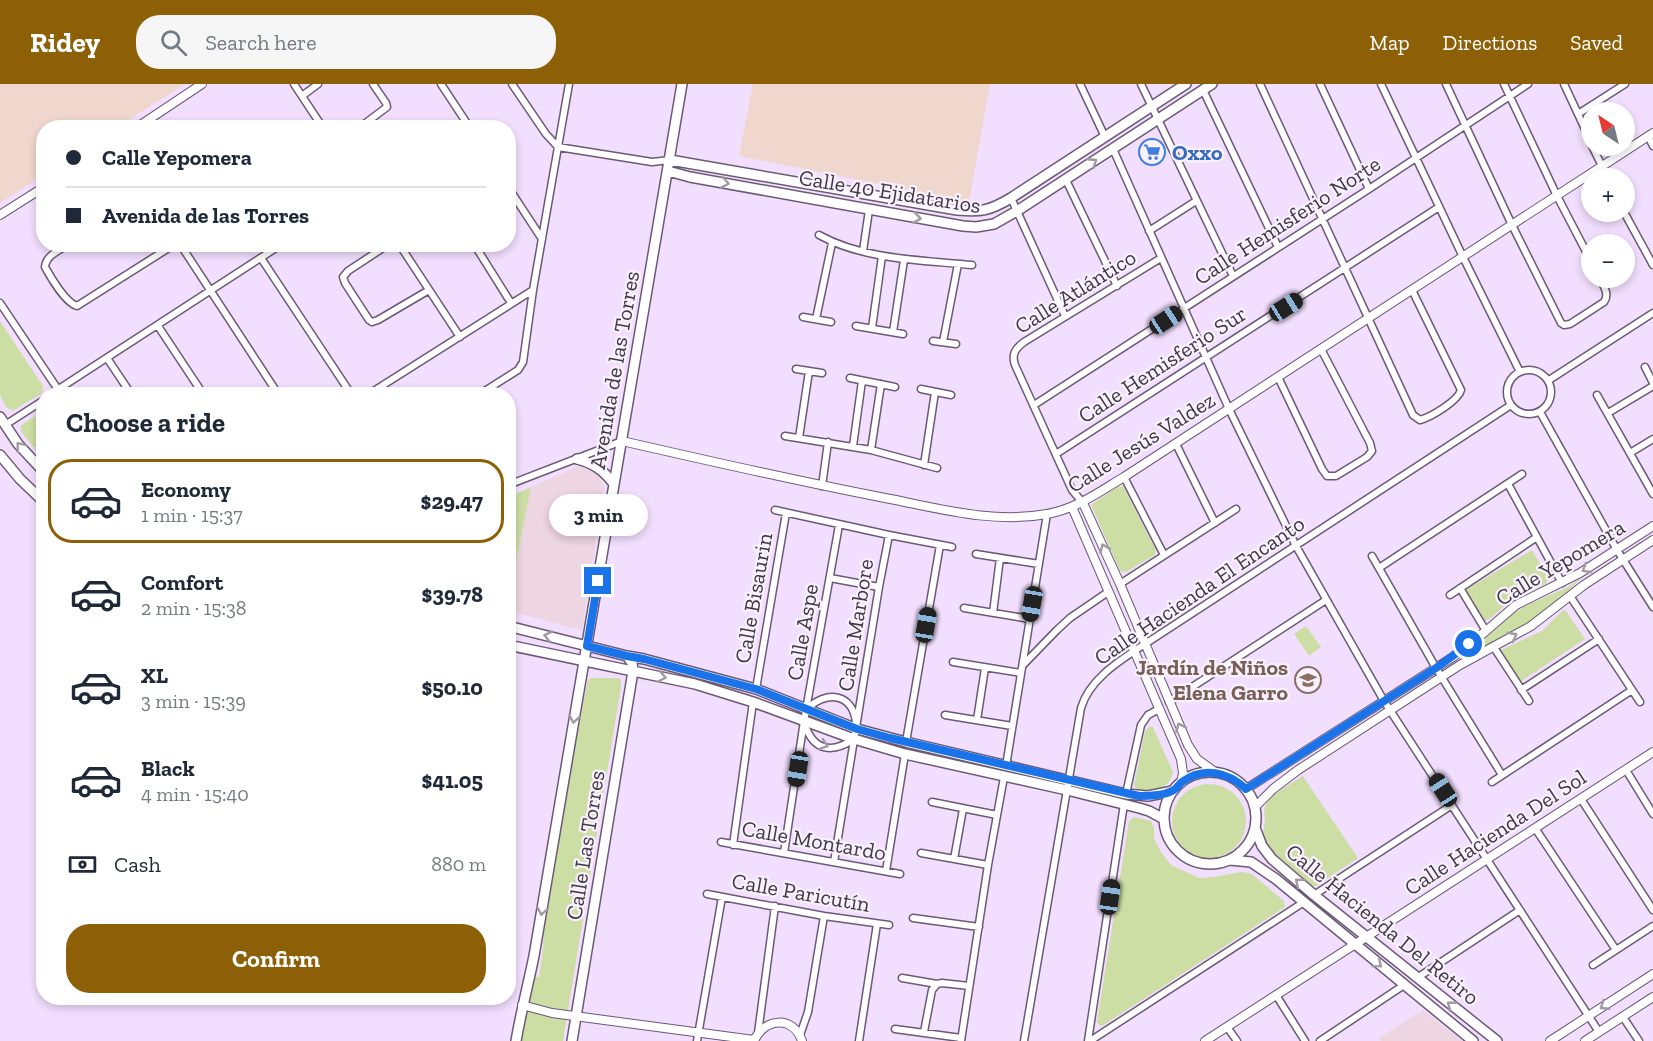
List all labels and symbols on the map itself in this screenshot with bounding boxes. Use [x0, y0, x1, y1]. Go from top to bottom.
north arrow [1581, 102, 1635, 156]
supermarket icon: Oxxo [1137, 137, 1167, 167]
place label: Oxxo [1172, 139, 1223, 166]
street label: Calle Hemisferio Norte [1189, 150, 1386, 291]
one-way arrow [1087, 157, 1097, 169]
street label: Calle 40 Ejidatarios [797, 164, 983, 219]
one-way arrow [720, 176, 730, 189]
one-way arrow [912, 211, 922, 224]
street label: Calle Atlántico [1009, 243, 1141, 339]
street label: Avenida de las Torres [584, 269, 645, 471]
car [1266, 290, 1306, 324]
street label: Calle Hemisferio Sur [1073, 300, 1252, 429]
car [1146, 303, 1186, 337]
street label: Calle Jesús Valdez [1062, 386, 1220, 499]
one-way arrow [17, 441, 28, 452]
callout: 3 min [548, 494, 648, 536]
street label: Calle Hacienda El Encanto [1089, 510, 1310, 671]
street label: Calle Yepomera [1491, 513, 1630, 612]
street label: Calle Bisaurin [729, 530, 778, 665]
one-way arrow [1099, 544, 1111, 555]
street label: Calle Marbore [832, 557, 879, 693]
one-way arrow [1582, 562, 1592, 574]
route end [584, 567, 611, 594]
street label: Calle Aspe [781, 582, 824, 682]
car [1020, 585, 1044, 623]
car [914, 606, 938, 644]
route start [1455, 630, 1482, 657]
one-way arrow [543, 631, 554, 643]
one-way arrow [1507, 632, 1517, 643]
place label: Jardín de Niños Elena Garro [1136, 654, 1288, 706]
school or university icon: Jardín de Niños Elena Garro [1293, 665, 1323, 695]
one-way arrow [657, 670, 667, 683]
one-way arrow [569, 715, 581, 724]
one-way arrow [1176, 723, 1188, 734]
one-way arrow [819, 738, 829, 750]
car [786, 750, 810, 788]
street label: Calle Hacienda Del Sol [1399, 763, 1591, 901]
street label: Calle Las Torres [560, 769, 611, 922]
car [1426, 770, 1460, 810]
street label: Calle Montardo [740, 815, 888, 866]
street label: Calle Hacienda Del Retiro [1281, 838, 1485, 1011]
street label: Calle Paricutín [730, 867, 872, 918]
car [1099, 878, 1121, 916]
one-way arrow [1295, 878, 1306, 889]
one-way arrow [536, 907, 548, 916]
one-way arrow [1371, 957, 1382, 968]
one-way arrow [1600, 999, 1611, 1010]
one-way arrow [1447, 1001, 1458, 1012]

